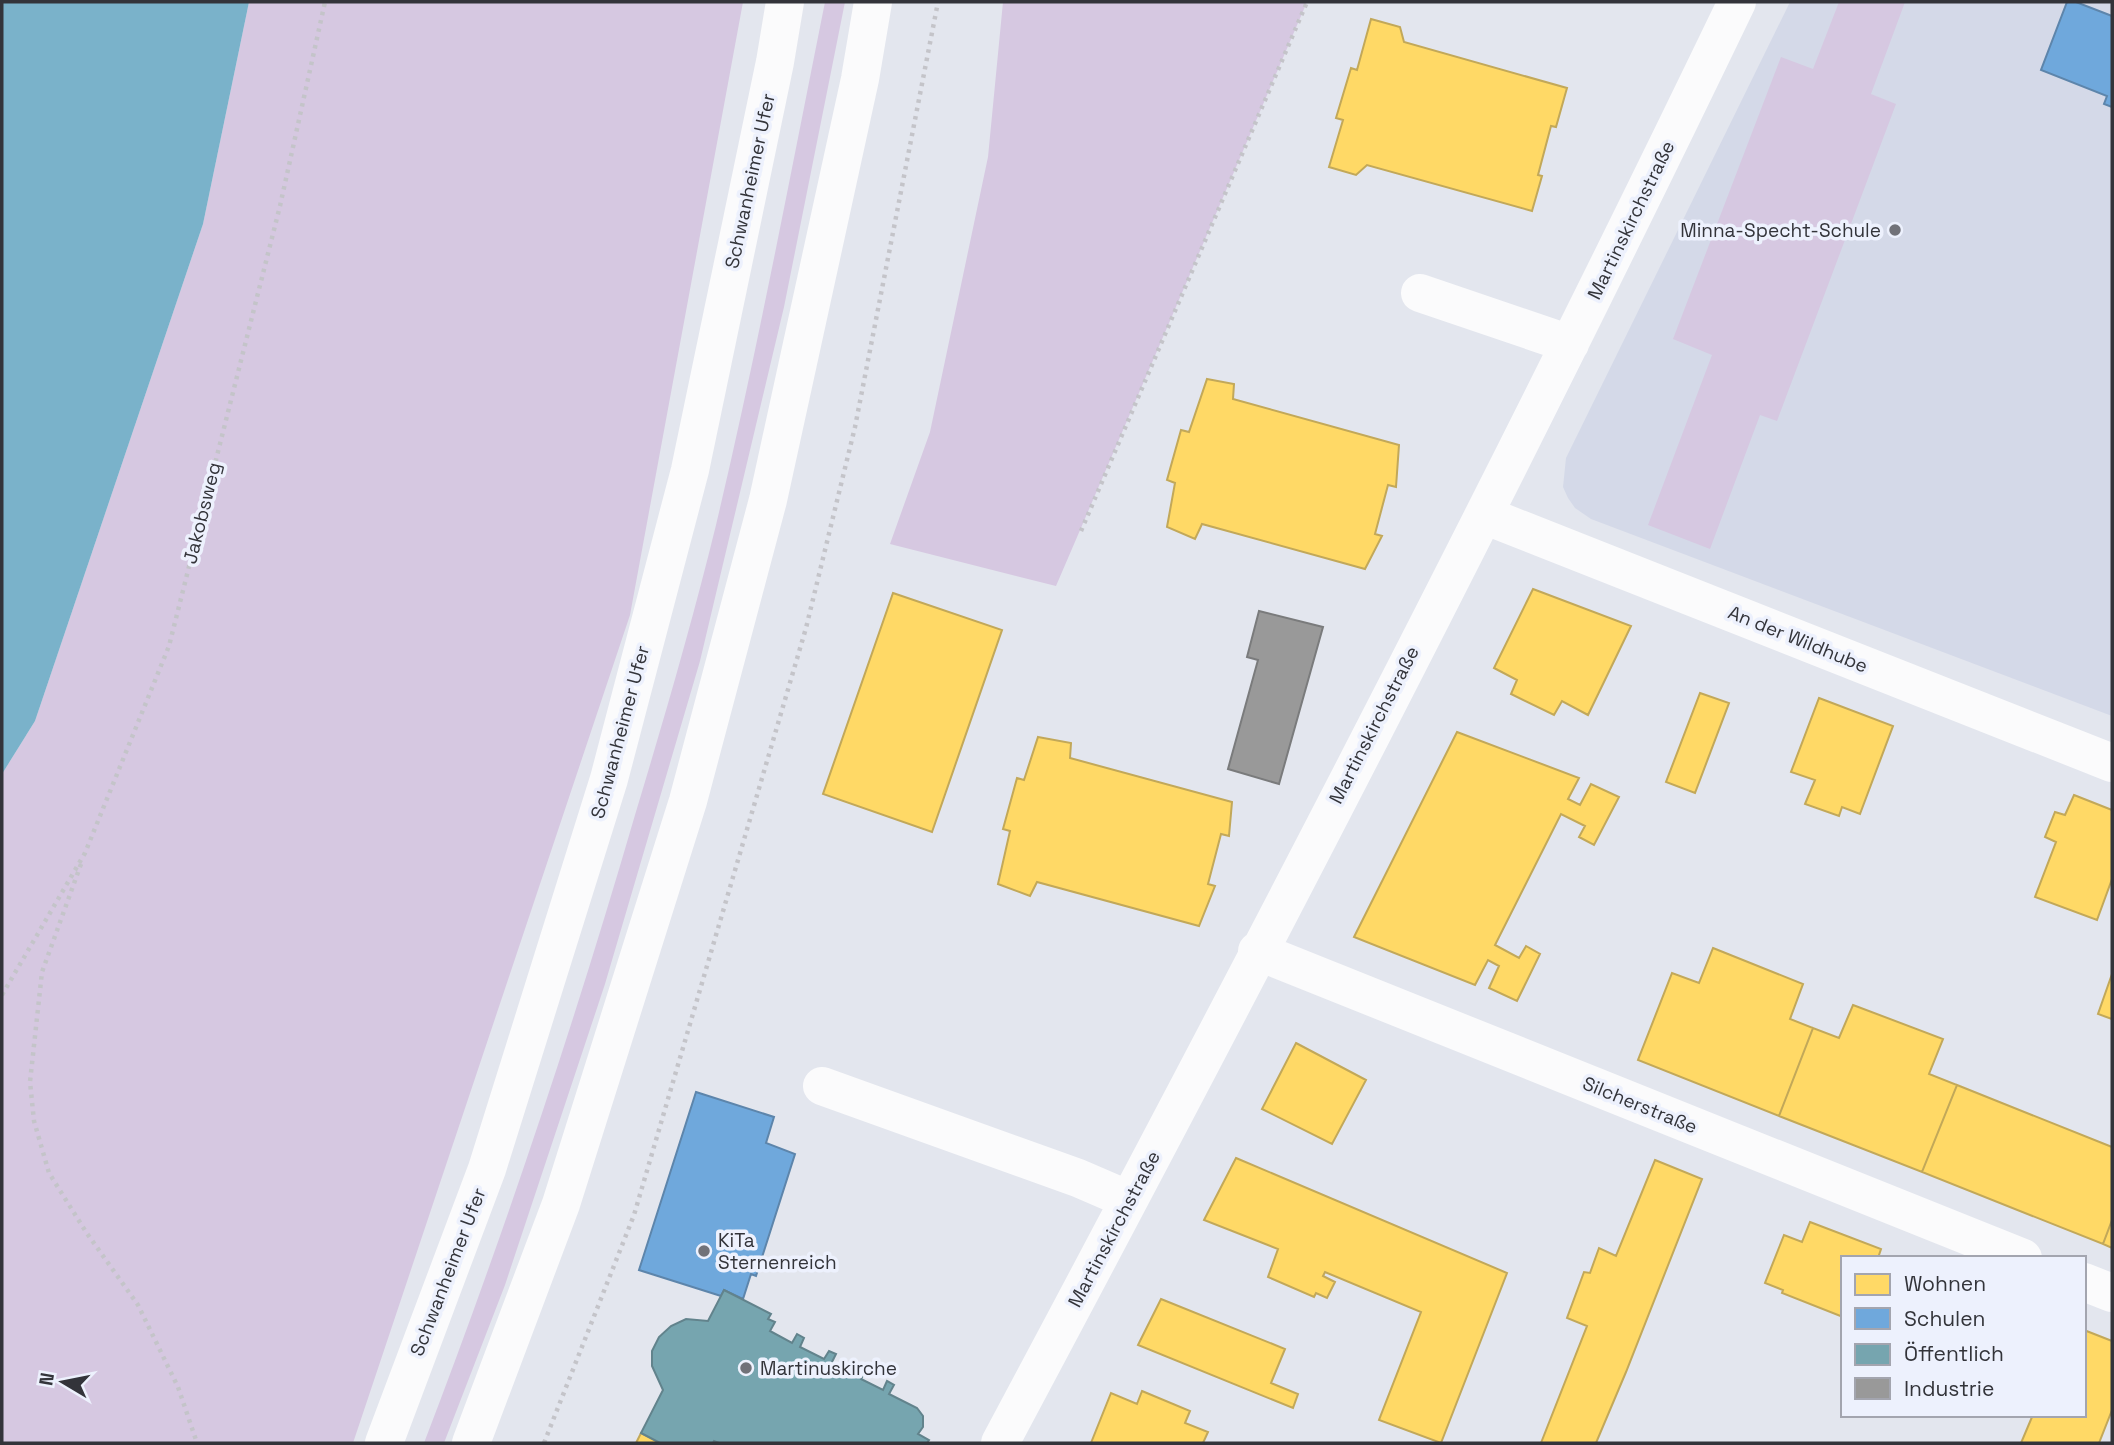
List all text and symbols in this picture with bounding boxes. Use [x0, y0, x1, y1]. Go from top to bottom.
street label: Schwanheimer Ufer [719, 91, 781, 271]
street label: Martinskirchstraße [1582, 136, 1680, 304]
place label: Minna-Specht-Schule [1680, 218, 1881, 243]
marker: Minna-Specht-Schule [1887, 222, 1903, 238]
street label: Jakobsweg [177, 460, 227, 566]
street label: An der Wildhube [1724, 600, 1872, 678]
street label: Martinskirchstraße [1323, 642, 1425, 808]
street label: Schwanheimer Ufer [585, 643, 655, 821]
street label: Silcherstraße [1579, 1071, 1701, 1139]
street label: Martinskirchstraße [1062, 1146, 1166, 1312]
street label: Schwanheimer Ufer [404, 1184, 492, 1360]
place label: KiTa Sternenreich [718, 1228, 837, 1275]
marker: KiTa Sternenreich [696, 1243, 712, 1259]
legend [1841, 1256, 2086, 1417]
text: Wohnen [1904, 1270, 1986, 1297]
text: Schulen [1904, 1305, 1985, 1332]
text: Öffentlich [1904, 1340, 2004, 1367]
north arrow [28, 1347, 98, 1417]
place label: Martinuskirche [760, 1356, 897, 1381]
marker: Martinuskirche [738, 1360, 754, 1376]
text: N [33, 1371, 60, 1388]
text: Industrie [1904, 1375, 1994, 1402]

